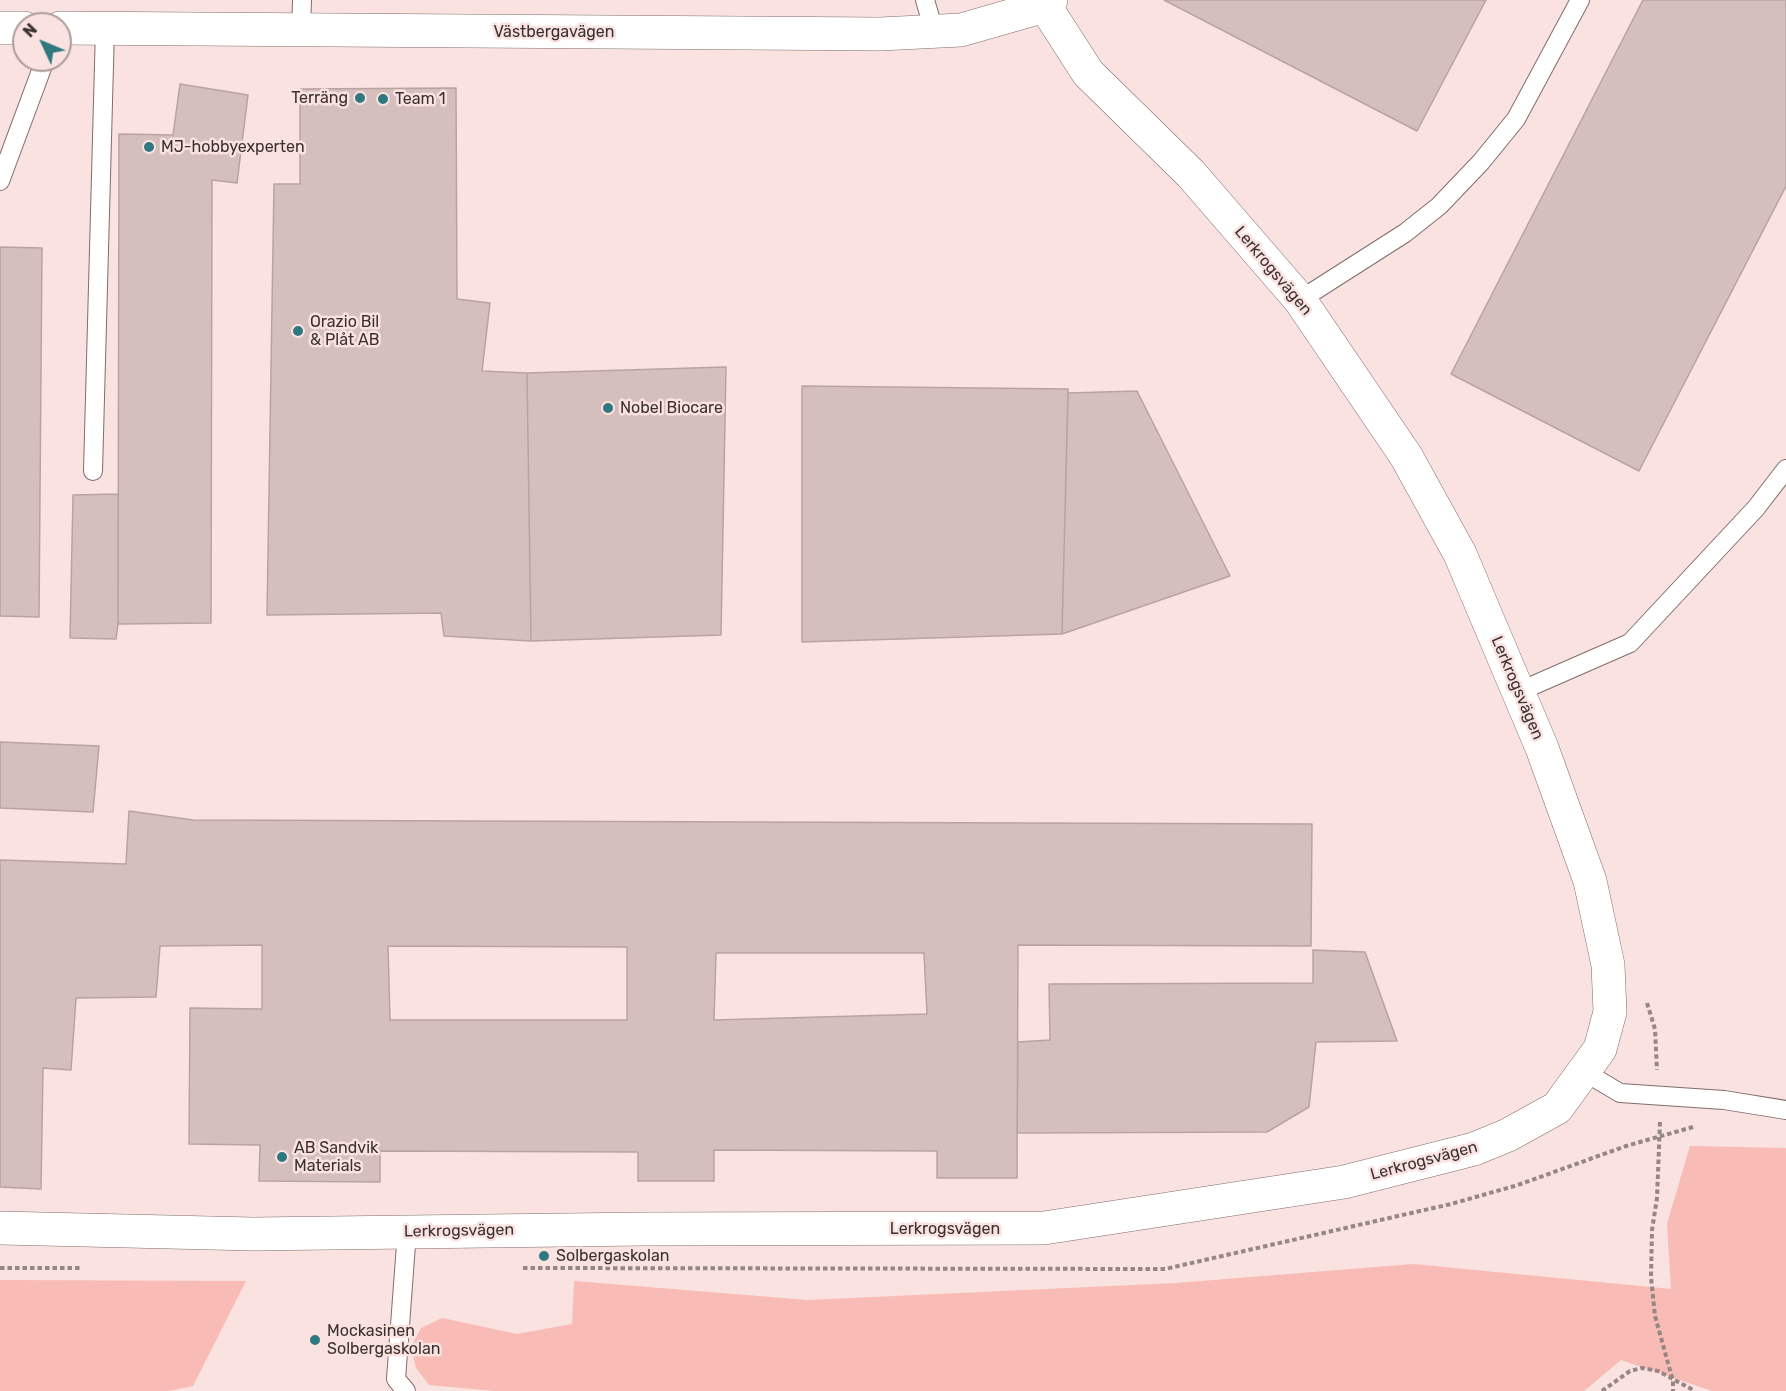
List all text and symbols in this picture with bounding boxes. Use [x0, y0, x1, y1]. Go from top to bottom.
north arrow [12, 12, 72, 72]
text: N [19, 20, 41, 41]
street label: Västbergavägen [493, 22, 615, 42]
place label: Terräng [291, 88, 348, 108]
place label: Team 1 [395, 89, 446, 109]
marker: Terräng [353, 91, 367, 105]
marker: Team 1 [376, 92, 390, 106]
place label: MJ-hobbyexperten [161, 137, 305, 157]
marker: MJ-hobbyexperten [142, 140, 156, 154]
street label: Lerkrogsvägen [1230, 223, 1316, 319]
place label: Orazio Bil & Plåt AB [310, 312, 380, 350]
marker: Orazio Bil & Plåt AB [291, 324, 305, 338]
place label: Nobel Biocare [620, 398, 723, 418]
marker: Nobel Biocare [601, 401, 615, 415]
street label: Lerkrogsvägen [1487, 634, 1547, 742]
street label: Lerkrogsvägen [1368, 1137, 1480, 1185]
place label: AB Sandvik Materials [294, 1138, 378, 1176]
marker: AB Sandvik Materials [275, 1150, 289, 1164]
street label: Lerkrogsvägen [890, 1219, 1000, 1239]
street label: Lerkrogsvägen [404, 1220, 514, 1242]
place label: Solbergaskolan [556, 1246, 669, 1266]
marker: Solbergaskolan [537, 1249, 551, 1263]
place label: Mockasinen Solbergaskolan [327, 1321, 440, 1359]
marker: Mockasinen Solbergaskolan [308, 1333, 322, 1347]

